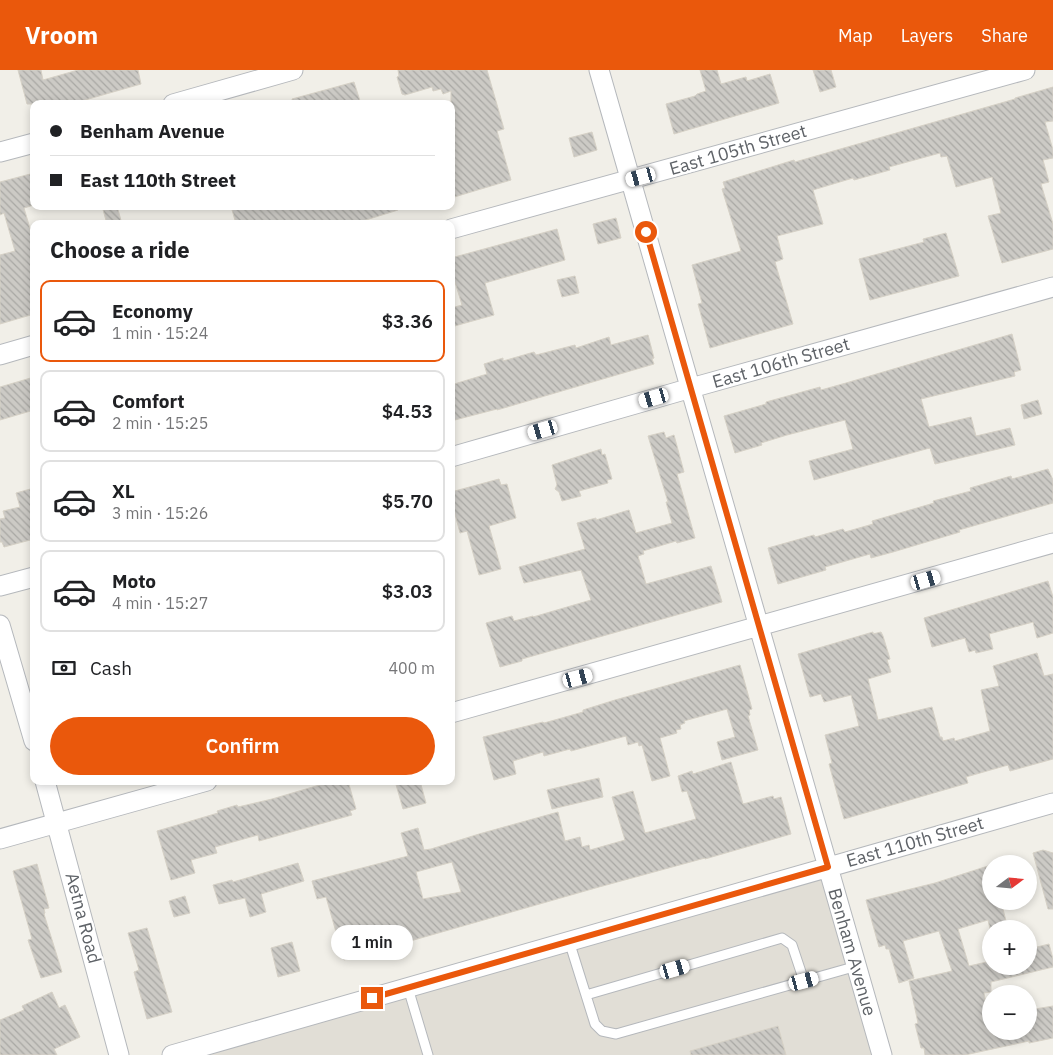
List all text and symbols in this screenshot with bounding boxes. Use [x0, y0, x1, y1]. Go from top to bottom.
text: Vroom [25, 19, 98, 51]
text: Map [838, 24, 873, 47]
text: Layers [901, 24, 953, 47]
text: Share [981, 24, 1028, 47]
text: Benham Avenue [80, 119, 225, 143]
street label: East 105th Street [666, 119, 809, 180]
car [624, 166, 657, 188]
text: East 110th Street [80, 168, 236, 192]
route start [635, 221, 657, 243]
text: Choose a ride [50, 235, 190, 264]
icon: car [52, 299, 97, 344]
text: Economy [112, 299, 193, 323]
text: $3.36 [382, 309, 433, 333]
text: 1 min · 15:24 [112, 323, 208, 343]
street label: East 106th Street [709, 332, 852, 393]
car [637, 387, 670, 409]
icon: car [52, 389, 97, 434]
text: Comfort [112, 389, 185, 413]
text: $4.53 [382, 399, 433, 423]
text: 2 min · 15:25 [112, 413, 208, 433]
car [526, 419, 559, 441]
icon: car [52, 479, 97, 524]
text: XL [112, 479, 135, 503]
text: $5.70 [382, 489, 433, 513]
text: 3 min · 15:26 [112, 503, 208, 523]
icon: car [52, 569, 97, 614]
text: Moto [112, 569, 156, 593]
car [909, 569, 942, 591]
text: $3.03 [382, 579, 433, 603]
text: 4 min · 15:27 [112, 593, 208, 613]
icon: cash [50, 654, 78, 682]
text: Cash [90, 656, 132, 680]
text: 400 m [388, 658, 435, 678]
car [561, 667, 594, 689]
button: Confirm [50, 717, 435, 775]
street label: East 110th Street [843, 811, 986, 872]
north arrow [982, 855, 1038, 910]
map controls [982, 855, 1037, 1040]
street label: Aetna Road [60, 870, 107, 966]
street label: Benham Avenue [823, 885, 882, 1018]
button: + [982, 920, 1037, 975]
callout: 1 min [331, 926, 413, 960]
text: 1 min [351, 932, 393, 952]
car [658, 958, 691, 980]
car [787, 970, 820, 992]
button: − [982, 985, 1037, 1040]
route end [361, 987, 383, 1009]

